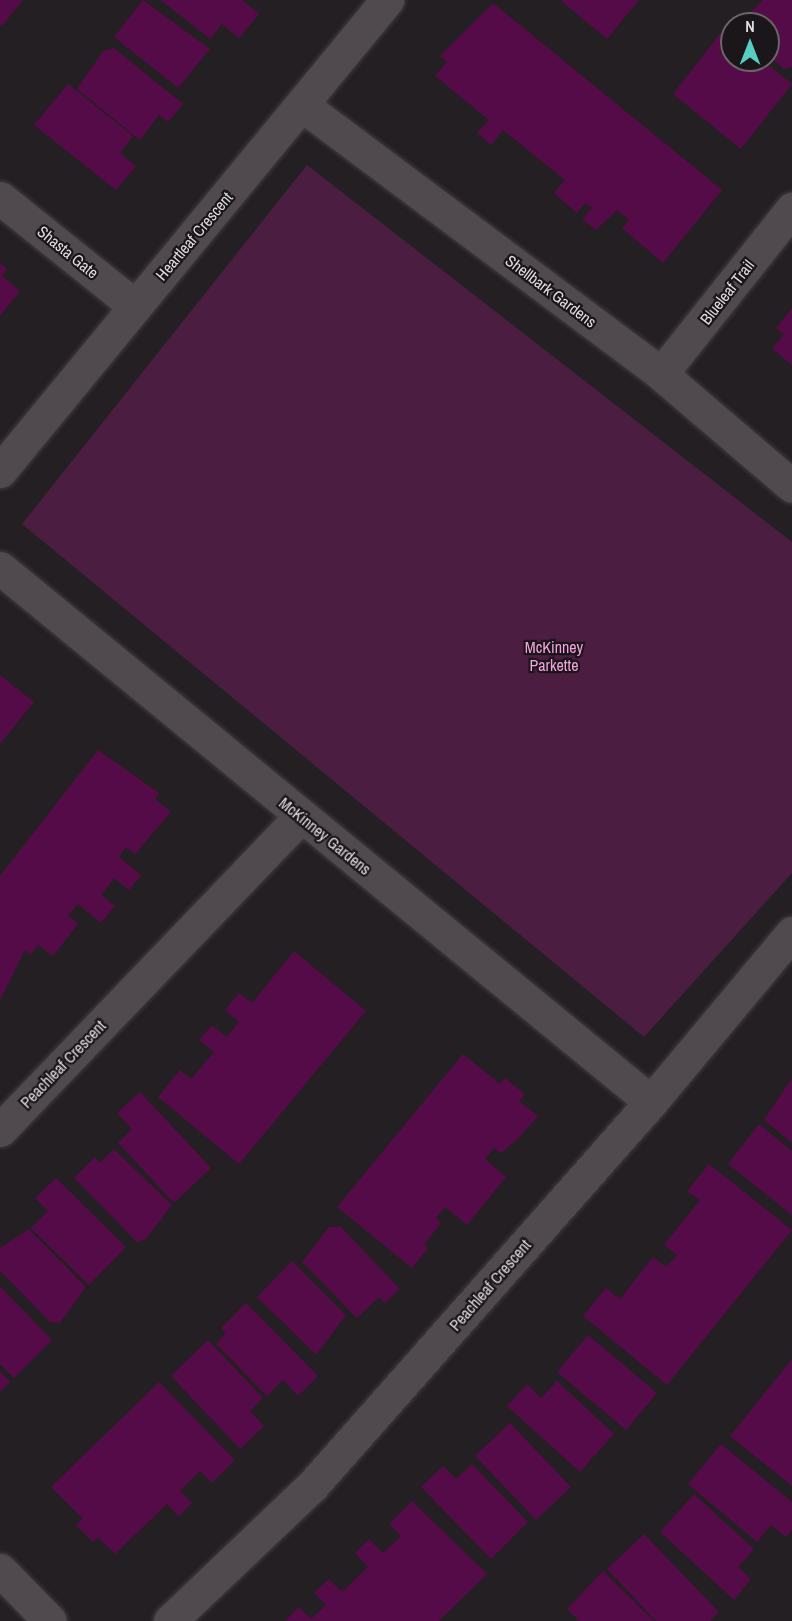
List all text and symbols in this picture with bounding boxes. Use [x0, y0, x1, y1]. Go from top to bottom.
north arrow [720, 12, 780, 72]
text: N [745, 15, 755, 37]
street label: Heartleaf Crescent [151, 188, 237, 284]
street label: Shasta Gate [34, 222, 102, 282]
street label: Shellbark Gardens [502, 251, 600, 331]
street label: Blueleaf Trail [696, 256, 758, 328]
park label: McKinney Parkette [525, 637, 583, 675]
street label: McKinney Gardens [275, 793, 375, 879]
street label: Peachleaf Crescent [16, 1016, 110, 1112]
street label: Peachleaf Crescent [445, 1235, 535, 1335]

